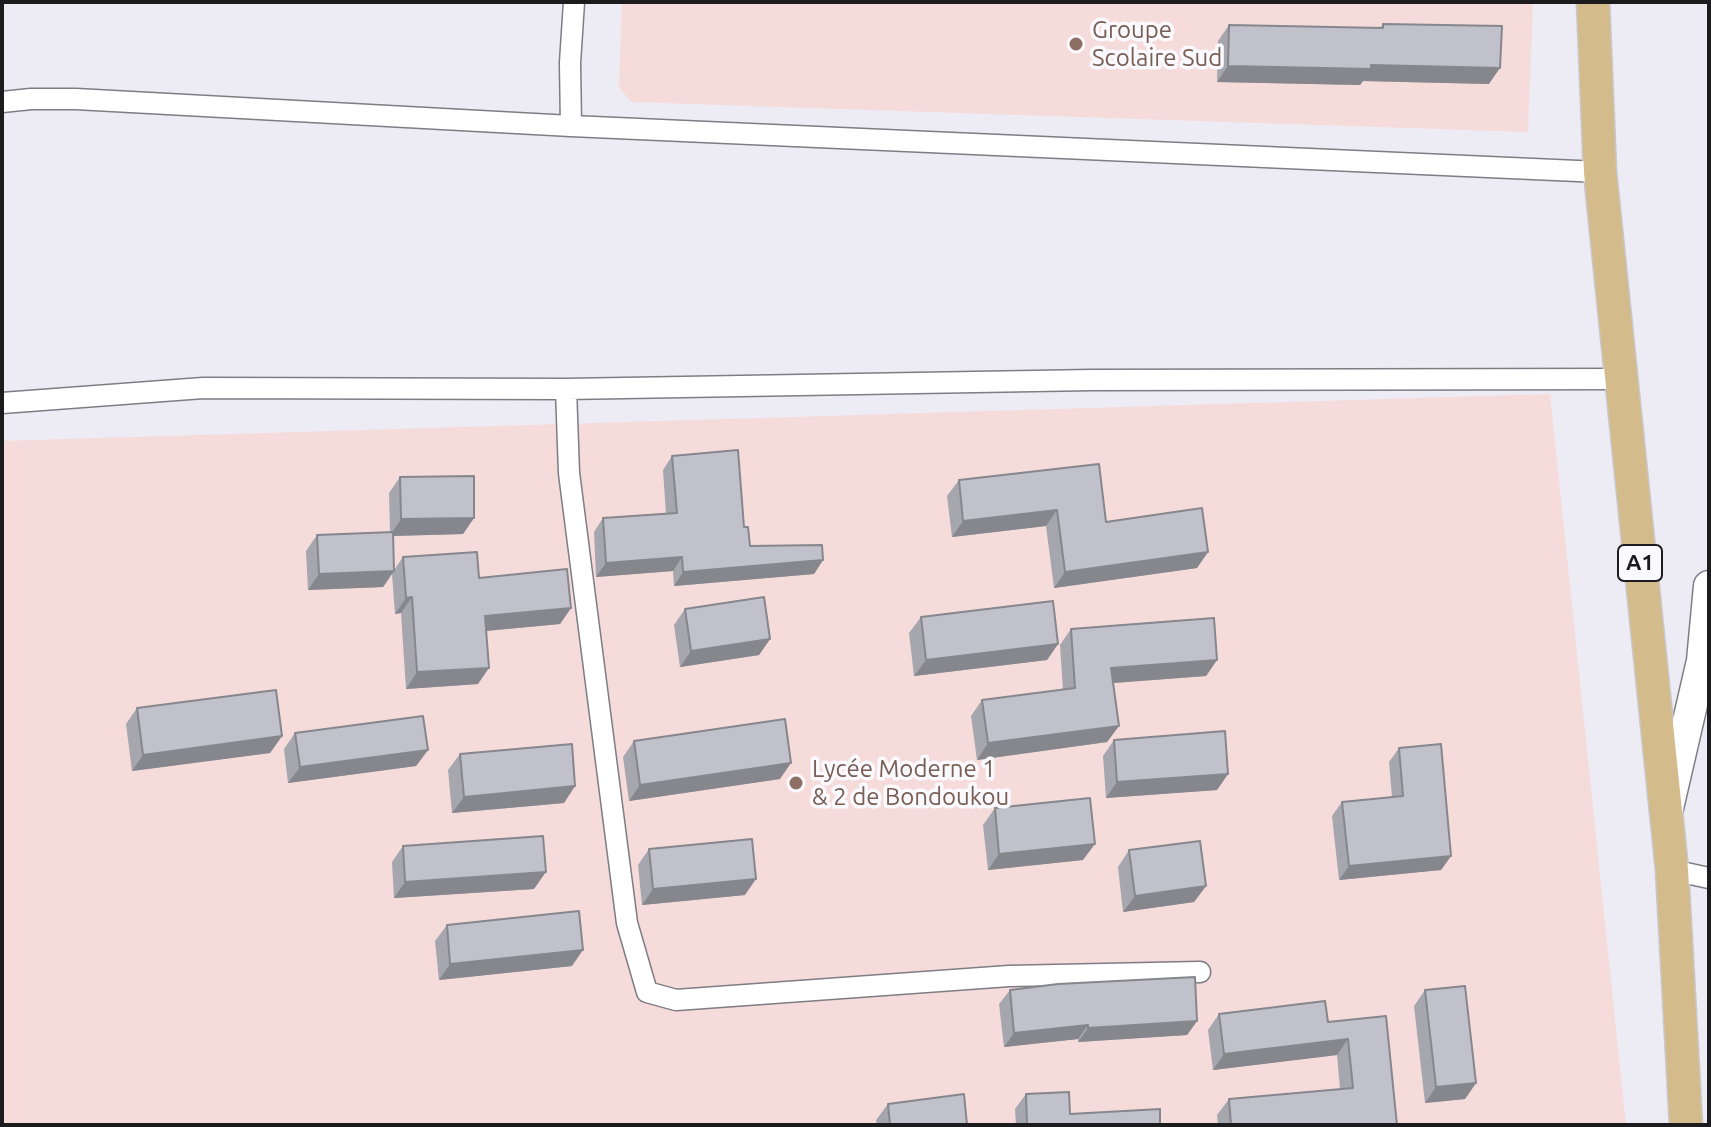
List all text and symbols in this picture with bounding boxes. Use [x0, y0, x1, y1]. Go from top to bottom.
place label: Groupe Scolaire Sud [1092, 16, 1222, 72]
marker: Groupe Scolaire Sud [1067, 35, 1085, 53]
road number: A1 [1618, 545, 1662, 581]
place label: Lycée Moderne 1 & 2 de Bondoukou [812, 755, 1009, 811]
marker: Lycée Moderne 1 & 2 de Bondoukou [787, 774, 805, 792]

